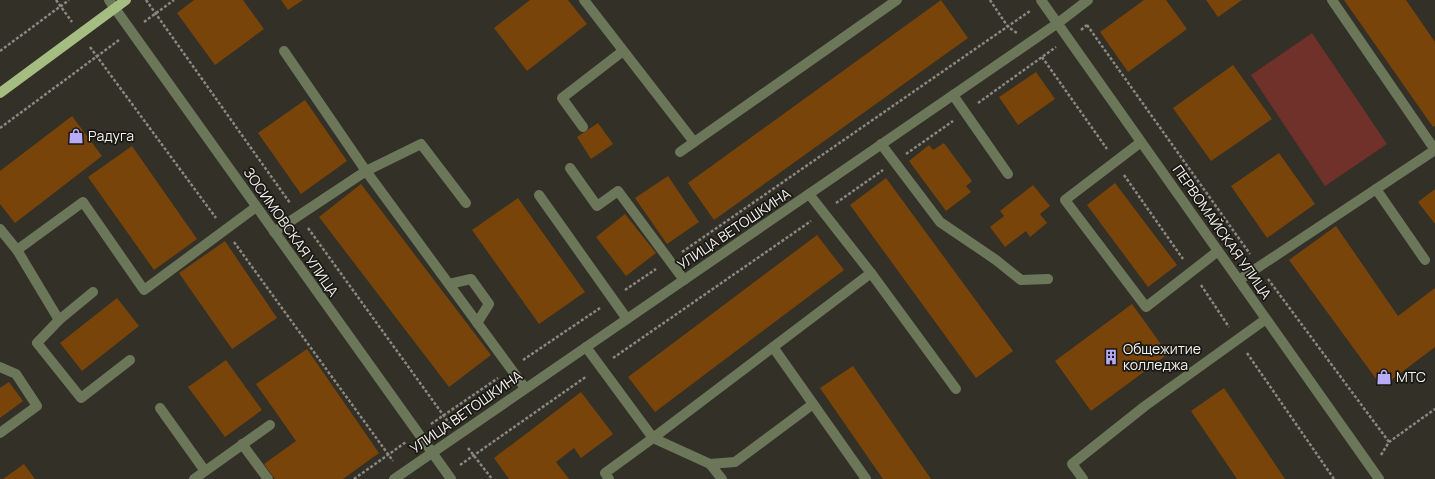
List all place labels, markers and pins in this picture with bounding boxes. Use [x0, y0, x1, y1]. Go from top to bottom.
place label: Радуга [88, 126, 134, 145]
shop icon: Радуга [67, 127, 85, 145]
place label: Общежитие колледжа [1123, 339, 1201, 374]
building icon: Общежитие колледжа [1102, 348, 1120, 366]
place label: МТС [1396, 367, 1426, 386]
shop icon: МТС [1375, 368, 1393, 386]

